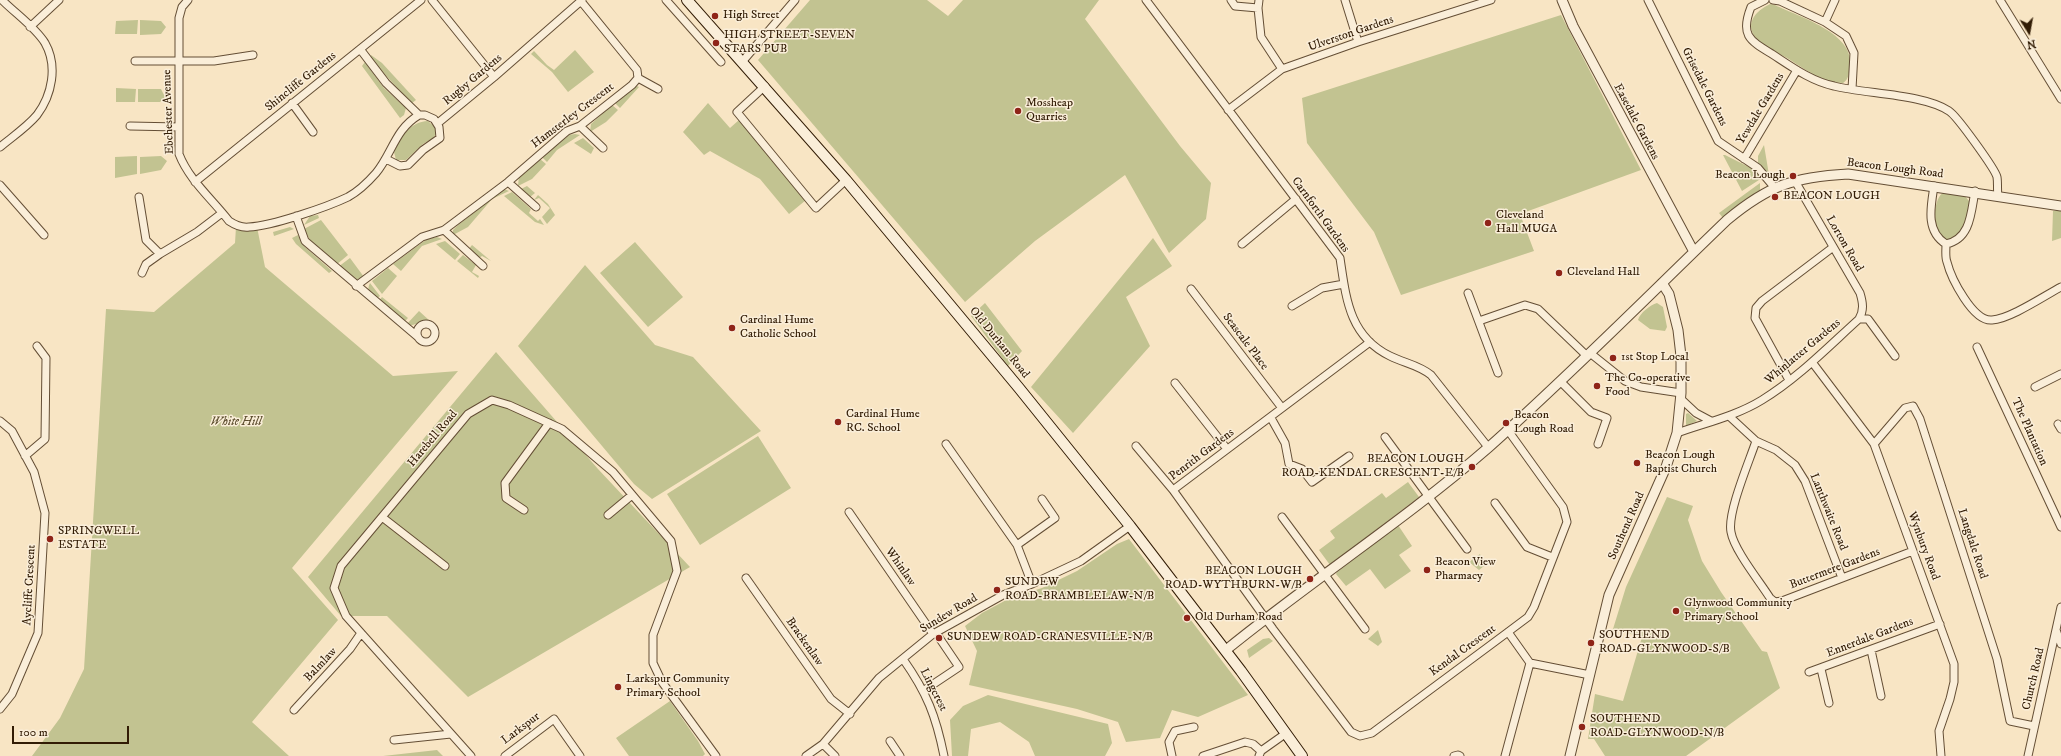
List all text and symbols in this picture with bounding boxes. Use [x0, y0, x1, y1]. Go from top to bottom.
place label: High Street [723, 9, 779, 23]
marker: High Street [710, 11, 720, 21]
north arrow [2009, 12, 2049, 52]
street label: Ulverston Gardens [1307, 13, 1395, 55]
place label: HIGH STREET-SEVEN STARS PUB [724, 29, 855, 57]
text: N [2026, 36, 2037, 52]
marker: HIGH STREET-SEVEN STARS PUB [711, 38, 721, 48]
street label: Grisedale Gardens [1678, 45, 1730, 129]
street label: Shincliffe Gardens [263, 49, 339, 115]
street label: Rugby Gardens [441, 51, 505, 109]
street label: Ebchester Avenue [160, 69, 178, 155]
street label: Yewdale Gardens [1734, 71, 1788, 147]
street label: Hamsterley Crescent [529, 80, 617, 152]
street label: Easedale Gardens [1610, 82, 1662, 162]
place label: Mossheap Quarries [1026, 97, 1073, 125]
marker: Mossheap Quarries [1013, 106, 1023, 116]
street label: Beacon Lough Road [1846, 156, 1944, 182]
place label: Beacon Lough [1715, 169, 1785, 183]
marker: Beacon Lough [1788, 171, 1798, 181]
street label: Carnforth Gardens [1288, 174, 1352, 256]
place label: BEACON LOUGH [1783, 190, 1880, 204]
marker: BEACON LOUGH [1770, 192, 1780, 202]
place label: Cleveland Hall MUGA [1496, 209, 1557, 237]
street label: Lorton Road [1822, 213, 1866, 275]
marker: Cleveland Hall MUGA [1483, 218, 1493, 228]
place label: Cleveland Hall [1567, 266, 1640, 280]
marker: Cleveland Hall [1554, 268, 1564, 278]
street label: Old Durham Road [966, 304, 1032, 382]
street label: Seascale Place [1219, 311, 1271, 373]
place label: Cardinal Hume Catholic School [740, 314, 816, 342]
street label: Whinlatter Gardens [1762, 316, 1844, 388]
marker: Cardinal Hume Catholic School [727, 323, 737, 333]
place label: 1st Stop Local [1621, 351, 1689, 365]
marker: 1st Stop Local [1608, 353, 1618, 363]
place label: The Co-operative Food [1605, 372, 1690, 400]
marker: The Co-operative Food [1592, 381, 1602, 391]
street label: The Plantation [2008, 396, 2050, 468]
street label: Harebell Road [405, 408, 461, 470]
place label: Cardinal Hume RC. School [846, 408, 920, 436]
place label: Beacon Lough Road [1514, 409, 1574, 437]
park label: White Hill [210, 416, 262, 430]
marker: Cardinal Hume RC. School [833, 417, 843, 427]
marker: Beacon Lough Road [1501, 418, 1511, 428]
street label: Penrith Gardens [1167, 426, 1237, 484]
place label: Beacon Lough Baptist Church [1645, 449, 1717, 477]
place label: BEACON LOUGH ROAD-KENDAL CRESCENT-E/B [1281, 453, 1464, 481]
marker: Beacon Lough Baptist Church [1632, 458, 1642, 468]
marker: BEACON LOUGH ROAD-KENDAL CRESCENT-E/B [1467, 462, 1477, 472]
street label: Lanthwaite Road [1806, 471, 1850, 553]
street label: Southend Road [1606, 490, 1648, 562]
street label: Langdale Road [1954, 507, 1990, 581]
street label: Wynbury Road [1904, 510, 1942, 582]
place label: SPRINGWELL ESTATE [58, 525, 139, 553]
marker: SPRINGWELL ESTATE [45, 534, 55, 544]
street label: Aycliffe Crescent [21, 544, 39, 626]
street label: Whinlaw [882, 545, 918, 589]
street label: Buttermere Gardens [1788, 545, 1882, 593]
place label: Beacon View Pharmacy [1435, 556, 1496, 584]
place label: BEACON LOUGH ROAD-WYTHBURN-W/B [1165, 565, 1302, 593]
marker: Beacon View Pharmacy [1422, 565, 1432, 575]
marker: BEACON LOUGH ROAD-WYTHBURN-W/B [1305, 574, 1315, 584]
place label: SUNDEW ROAD-BRAMBLELAW-N/B [1005, 576, 1154, 604]
marker: SUNDEW ROAD-BRAMBLELAW-N/B [992, 585, 1002, 595]
street label: Sundew Road [918, 591, 980, 637]
place label: Glynwood Community Primary School [1684, 597, 1792, 625]
marker: Glynwood Community Primary School [1671, 606, 1681, 616]
place label: Old Durham Road [1195, 611, 1283, 625]
marker: Old Durham Road [1182, 613, 1192, 623]
street label: Brackenlaw [782, 615, 826, 669]
street label: Ennerdale Gardens [1825, 615, 1915, 661]
street label: Kendal Crescent [1427, 622, 1499, 680]
place label: SOUTHEND ROAD-GLYNWOOD-S/B [1599, 629, 1730, 657]
place label: SUNDEW ROAD-CRANESVILLE-N/B [947, 631, 1153, 645]
marker: SUNDEW ROAD-CRANESVILLE-N/B [934, 633, 944, 643]
marker: SOUTHEND ROAD-GLYNWOOD-S/B [1586, 638, 1596, 648]
street label: Balmlaw [302, 645, 340, 685]
street label: Church Road [2020, 647, 2048, 711]
street label: Lingcrest [916, 666, 950, 714]
place label: Larkspur Community Primary School [626, 673, 729, 701]
marker: Larkspur Community Primary School [613, 682, 623, 692]
street label: Larkspur [499, 710, 543, 748]
place label: SOUTHEND ROAD-GLYNWOOD-N/B [1590, 713, 1724, 741]
scale bar [14, 718, 131, 744]
marker: SOUTHEND ROAD-GLYNWOOD-N/B [1577, 722, 1587, 732]
text: 100 m [19, 725, 48, 740]

